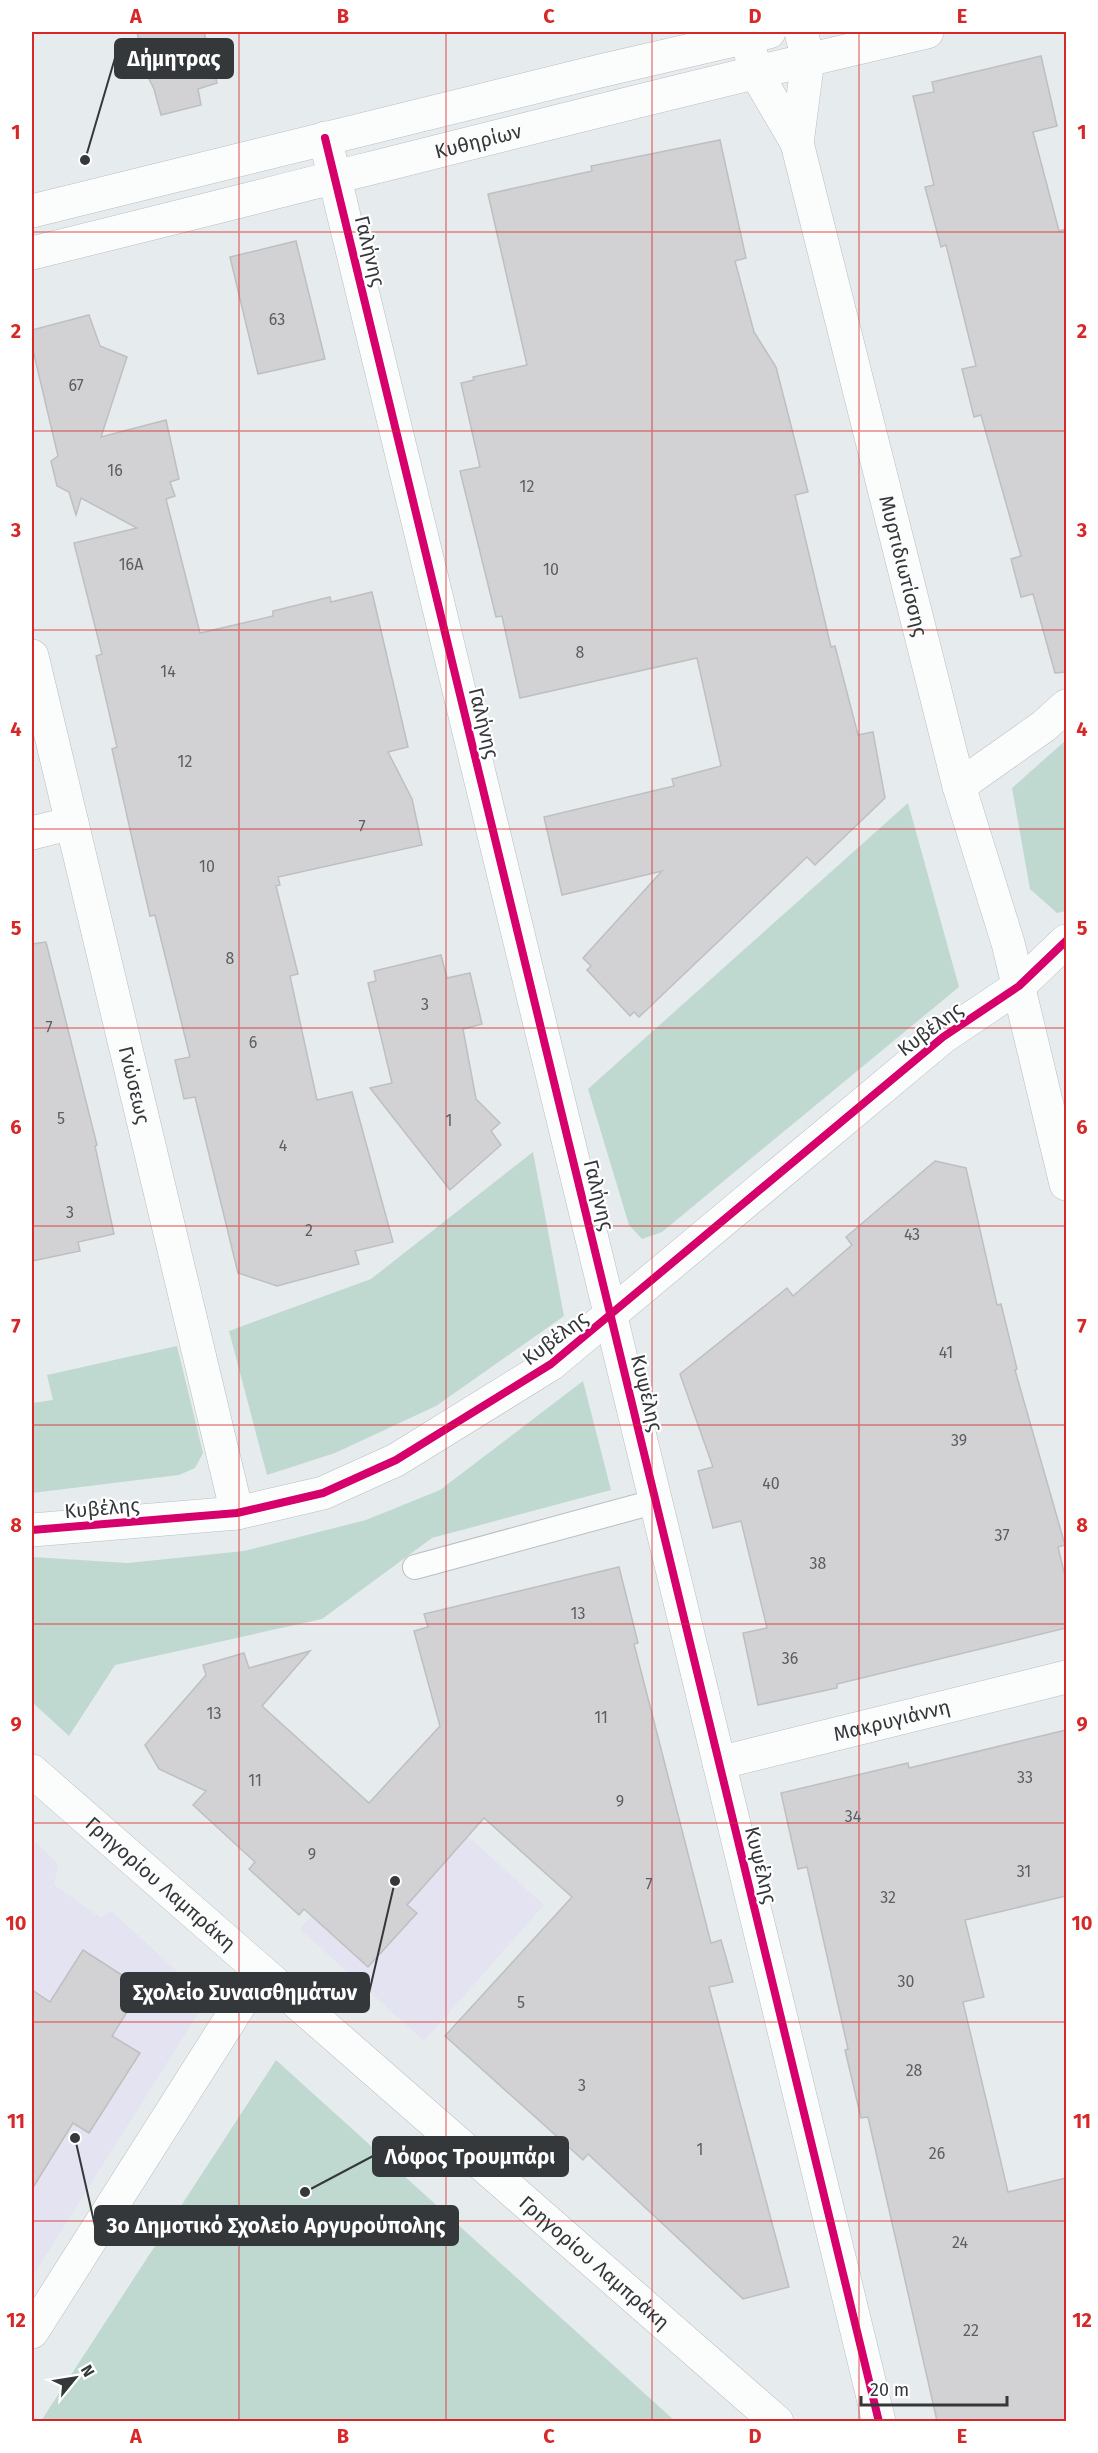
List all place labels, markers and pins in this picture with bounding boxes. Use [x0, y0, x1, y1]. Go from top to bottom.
callout: Δήμητρας [115, 39, 233, 78]
callout: Σχολείο Συναισθημάτων [121, 1973, 369, 2012]
callout: Λόφος Τρουμπάρι [373, 2137, 568, 2176]
callout: 3ο Δημοτικό Σχολείο Αργυρούπολης [95, 2206, 458, 2245]

